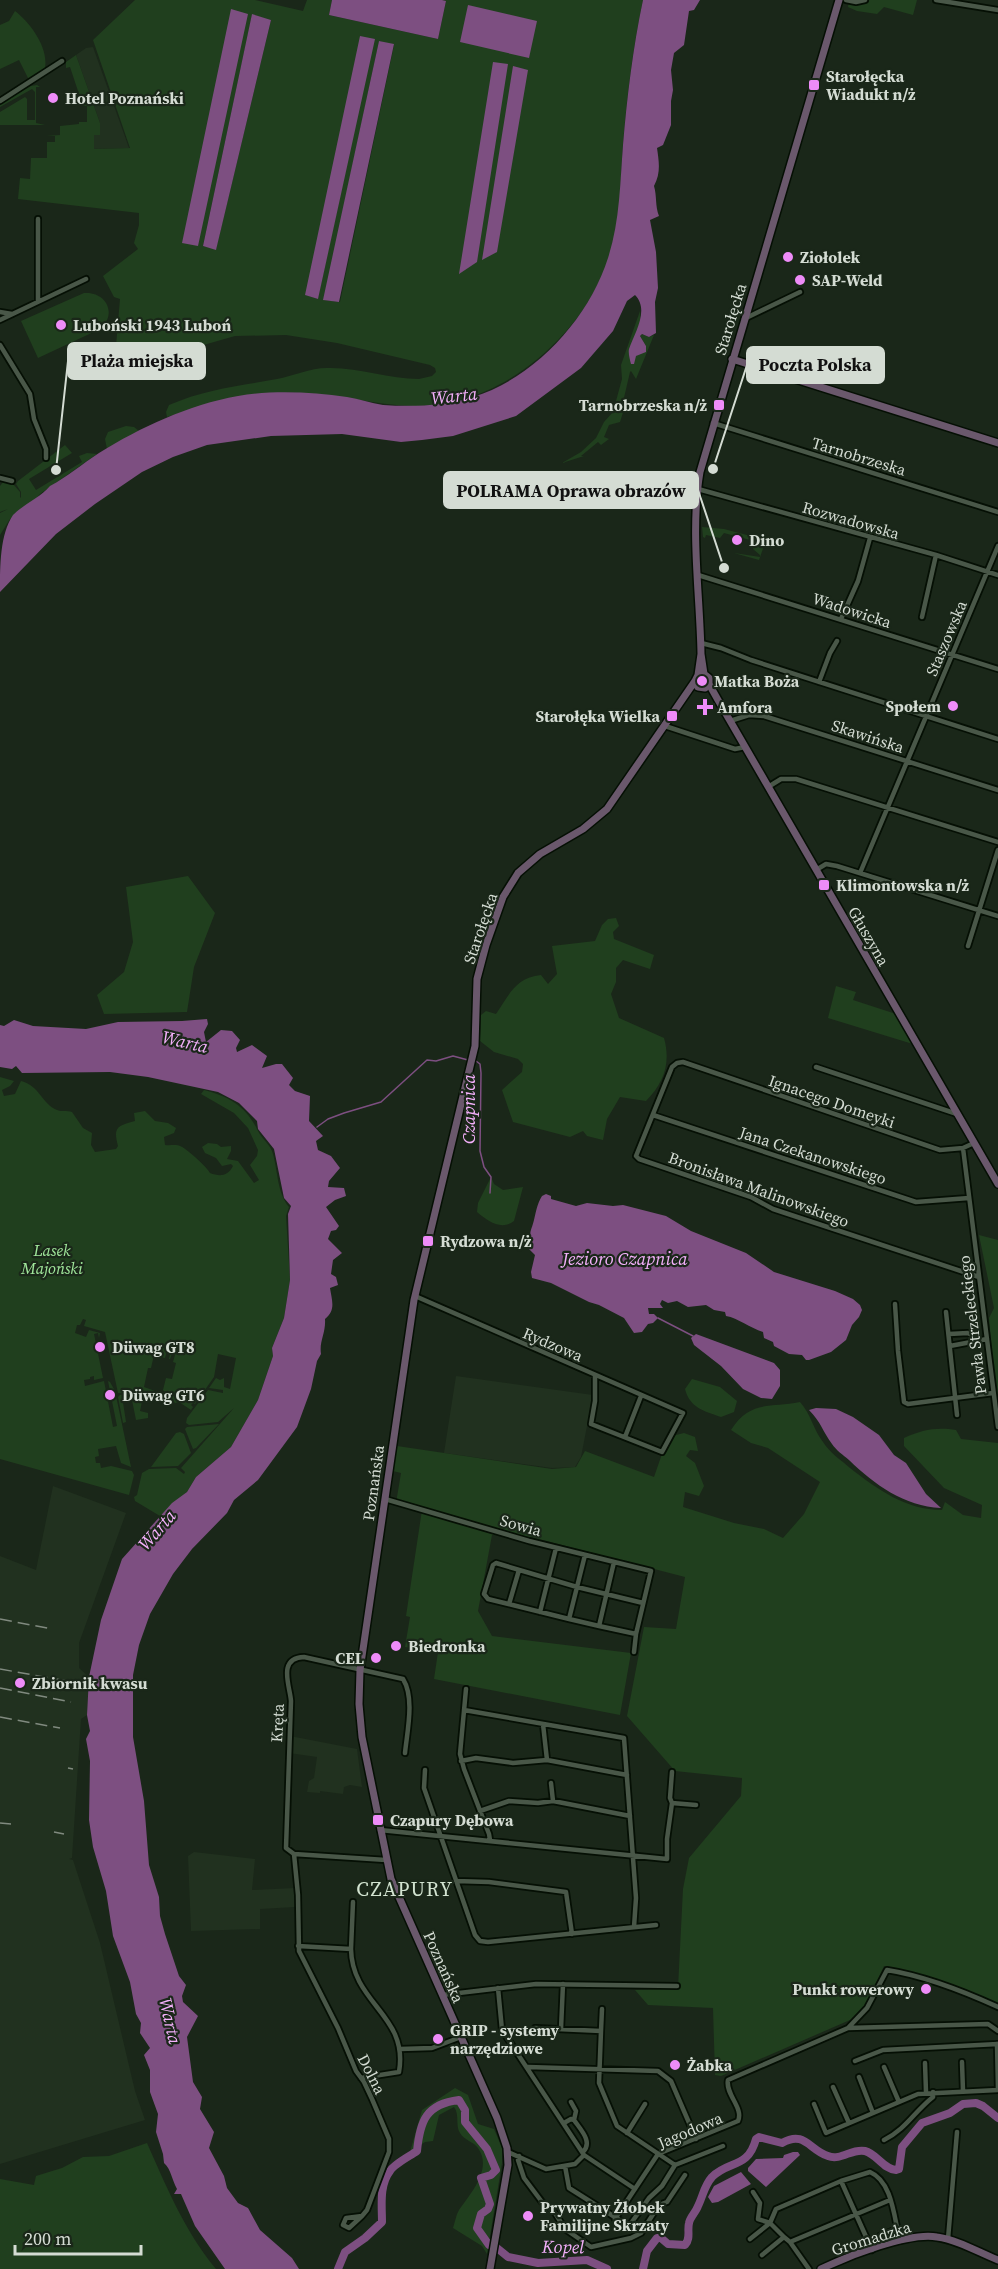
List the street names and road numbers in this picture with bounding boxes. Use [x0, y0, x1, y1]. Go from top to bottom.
street label: Starołęcka [709, 280, 752, 358]
street label: Tarnobrzeska [809, 431, 910, 481]
street label: Rozwadowska [800, 496, 903, 545]
street label: Wadowicka [810, 587, 895, 633]
street label: Staszowska [920, 596, 972, 679]
street label: Skawińska [829, 714, 908, 758]
street label: Starołęcka [458, 889, 503, 967]
street label: Głuszyna [843, 902, 895, 970]
street label: Ignacego Domeyki [766, 1069, 898, 1133]
street label: Jana Czekanowskiego [736, 1121, 890, 1189]
street label: Bronisława Malinowskiego [666, 1146, 853, 1232]
street label: Pawła Strzeleckiego [953, 1254, 991, 1396]
street label: Rydzowa [520, 1322, 587, 1367]
street label: Poznańska [357, 1443, 389, 1522]
street label: Sowia [498, 1509, 545, 1542]
street label: Kręta [265, 1702, 289, 1743]
street label: Poznańska [418, 1928, 470, 2007]
street label: Dolna [353, 2050, 392, 2099]
street label: Jagodowa [653, 2106, 727, 2154]
street label: Gromadzka [829, 2215, 914, 2261]

